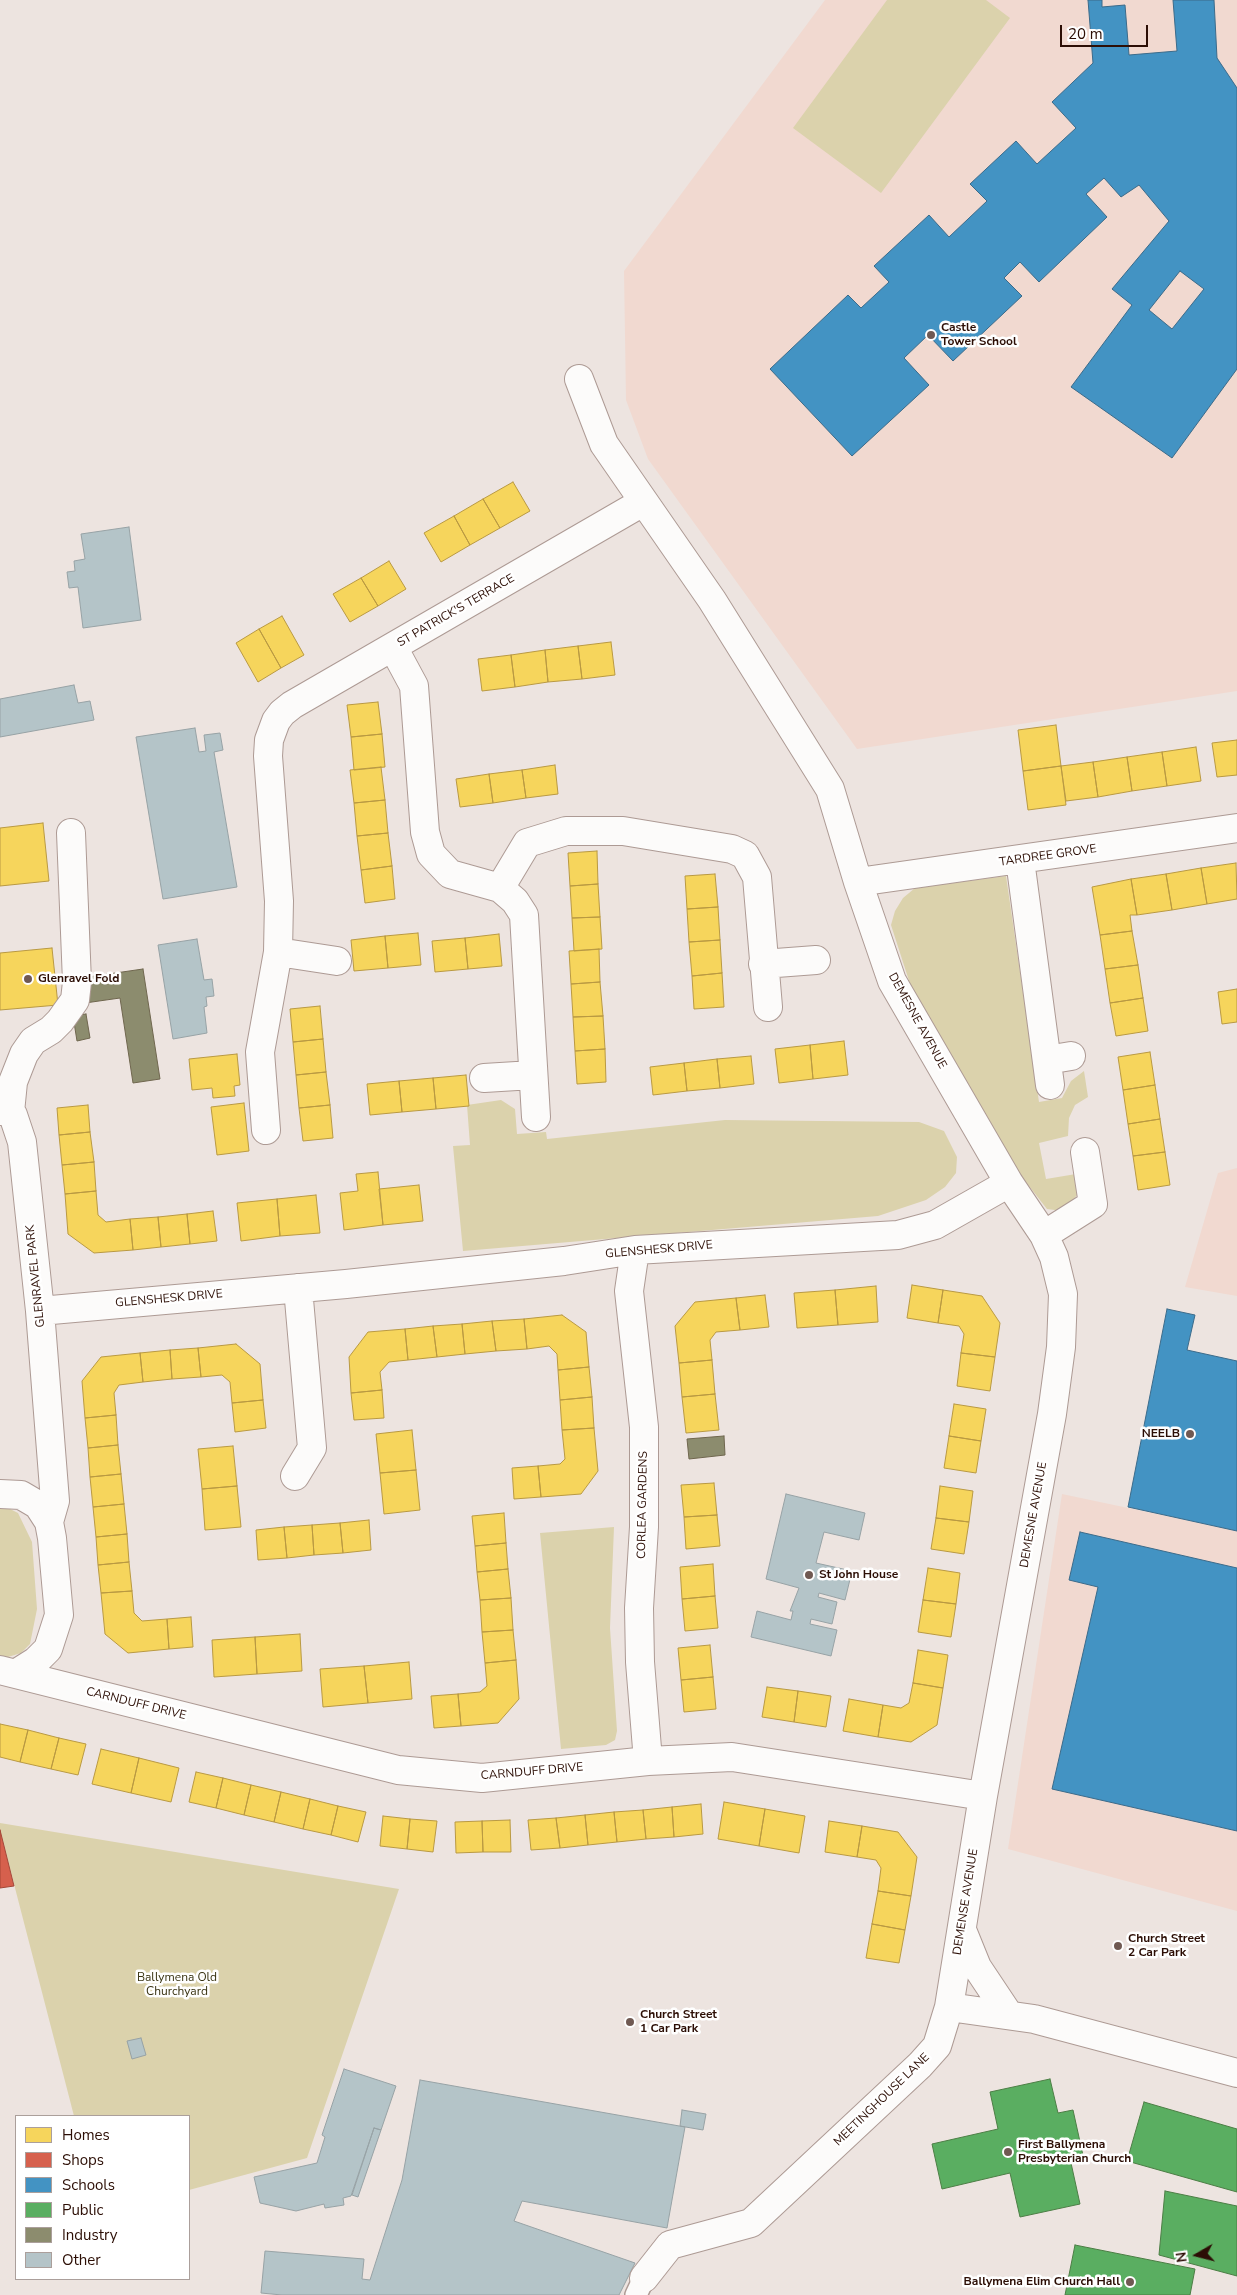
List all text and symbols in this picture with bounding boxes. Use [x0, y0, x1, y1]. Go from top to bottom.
scale bar [1062, 15, 1150, 47]
text: 20 m [1068, 24, 1103, 44]
place label: Castle Tower School [941, 321, 1017, 349]
marker: Castle Tower School [925, 329, 937, 341]
street label: ST PATRICK'S TERRACE [395, 572, 517, 650]
street label: TARDREE GROVE [998, 842, 1098, 870]
street label: DEMESNE AVENUE [885, 971, 949, 1071]
place label: Glenravel Fold [38, 972, 119, 986]
marker: Glenravel Fold [22, 973, 34, 985]
street label: GLENRAVEL PARK [23, 1224, 49, 1328]
street label: GLENSHESK DRIVE [605, 1238, 713, 1262]
street label: GLENSHESK DRIVE [115, 1287, 223, 1311]
place label: NEELB [1142, 1427, 1180, 1441]
marker: NEELB [1184, 1428, 1196, 1440]
street label: CORLEA GARDENS [635, 1451, 651, 1559]
street label: DEMESNE AVENUE [1018, 1461, 1050, 1569]
place label: St John House [819, 1568, 898, 1582]
marker: St John House [803, 1569, 815, 1581]
street label: CARNDUFF DRIVE [84, 1685, 188, 1723]
street label: CARNDUFF DRIVE [480, 1760, 584, 1784]
street label: DEMENSE AVENUE [950, 1848, 982, 1956]
place label: Church Street 2 Car Park [1128, 1932, 1205, 1960]
marker: Church Street 2 Car Park [1112, 1940, 1124, 1952]
park label: Ballymena Old Churchyard [137, 1971, 217, 1999]
place label: Church Street 1 Car Park [640, 2008, 717, 2036]
marker: Church Street 1 Car Park [624, 2016, 636, 2028]
street label: MEETINGHOUSE LANE [831, 2051, 933, 2149]
legend [15, 2115, 190, 2280]
text: Homes [62, 2125, 110, 2145]
place label: First Ballymena Presbyterian Church [1018, 2138, 1131, 2166]
marker: First Ballymena Presbyterian Church [1002, 2146, 1014, 2158]
text: Shops [62, 2150, 104, 2170]
text: Schools [62, 2175, 115, 2195]
text: Public [62, 2200, 103, 2220]
text: Industry [62, 2225, 117, 2245]
north arrow [1172, 2230, 1222, 2280]
text: Other [62, 2250, 101, 2270]
text: N [1172, 2251, 1192, 2264]
place label: Ballymena Elim Church Hall [964, 2275, 1120, 2289]
marker: Ballymena Elim Church Hall [1124, 2276, 1136, 2288]

